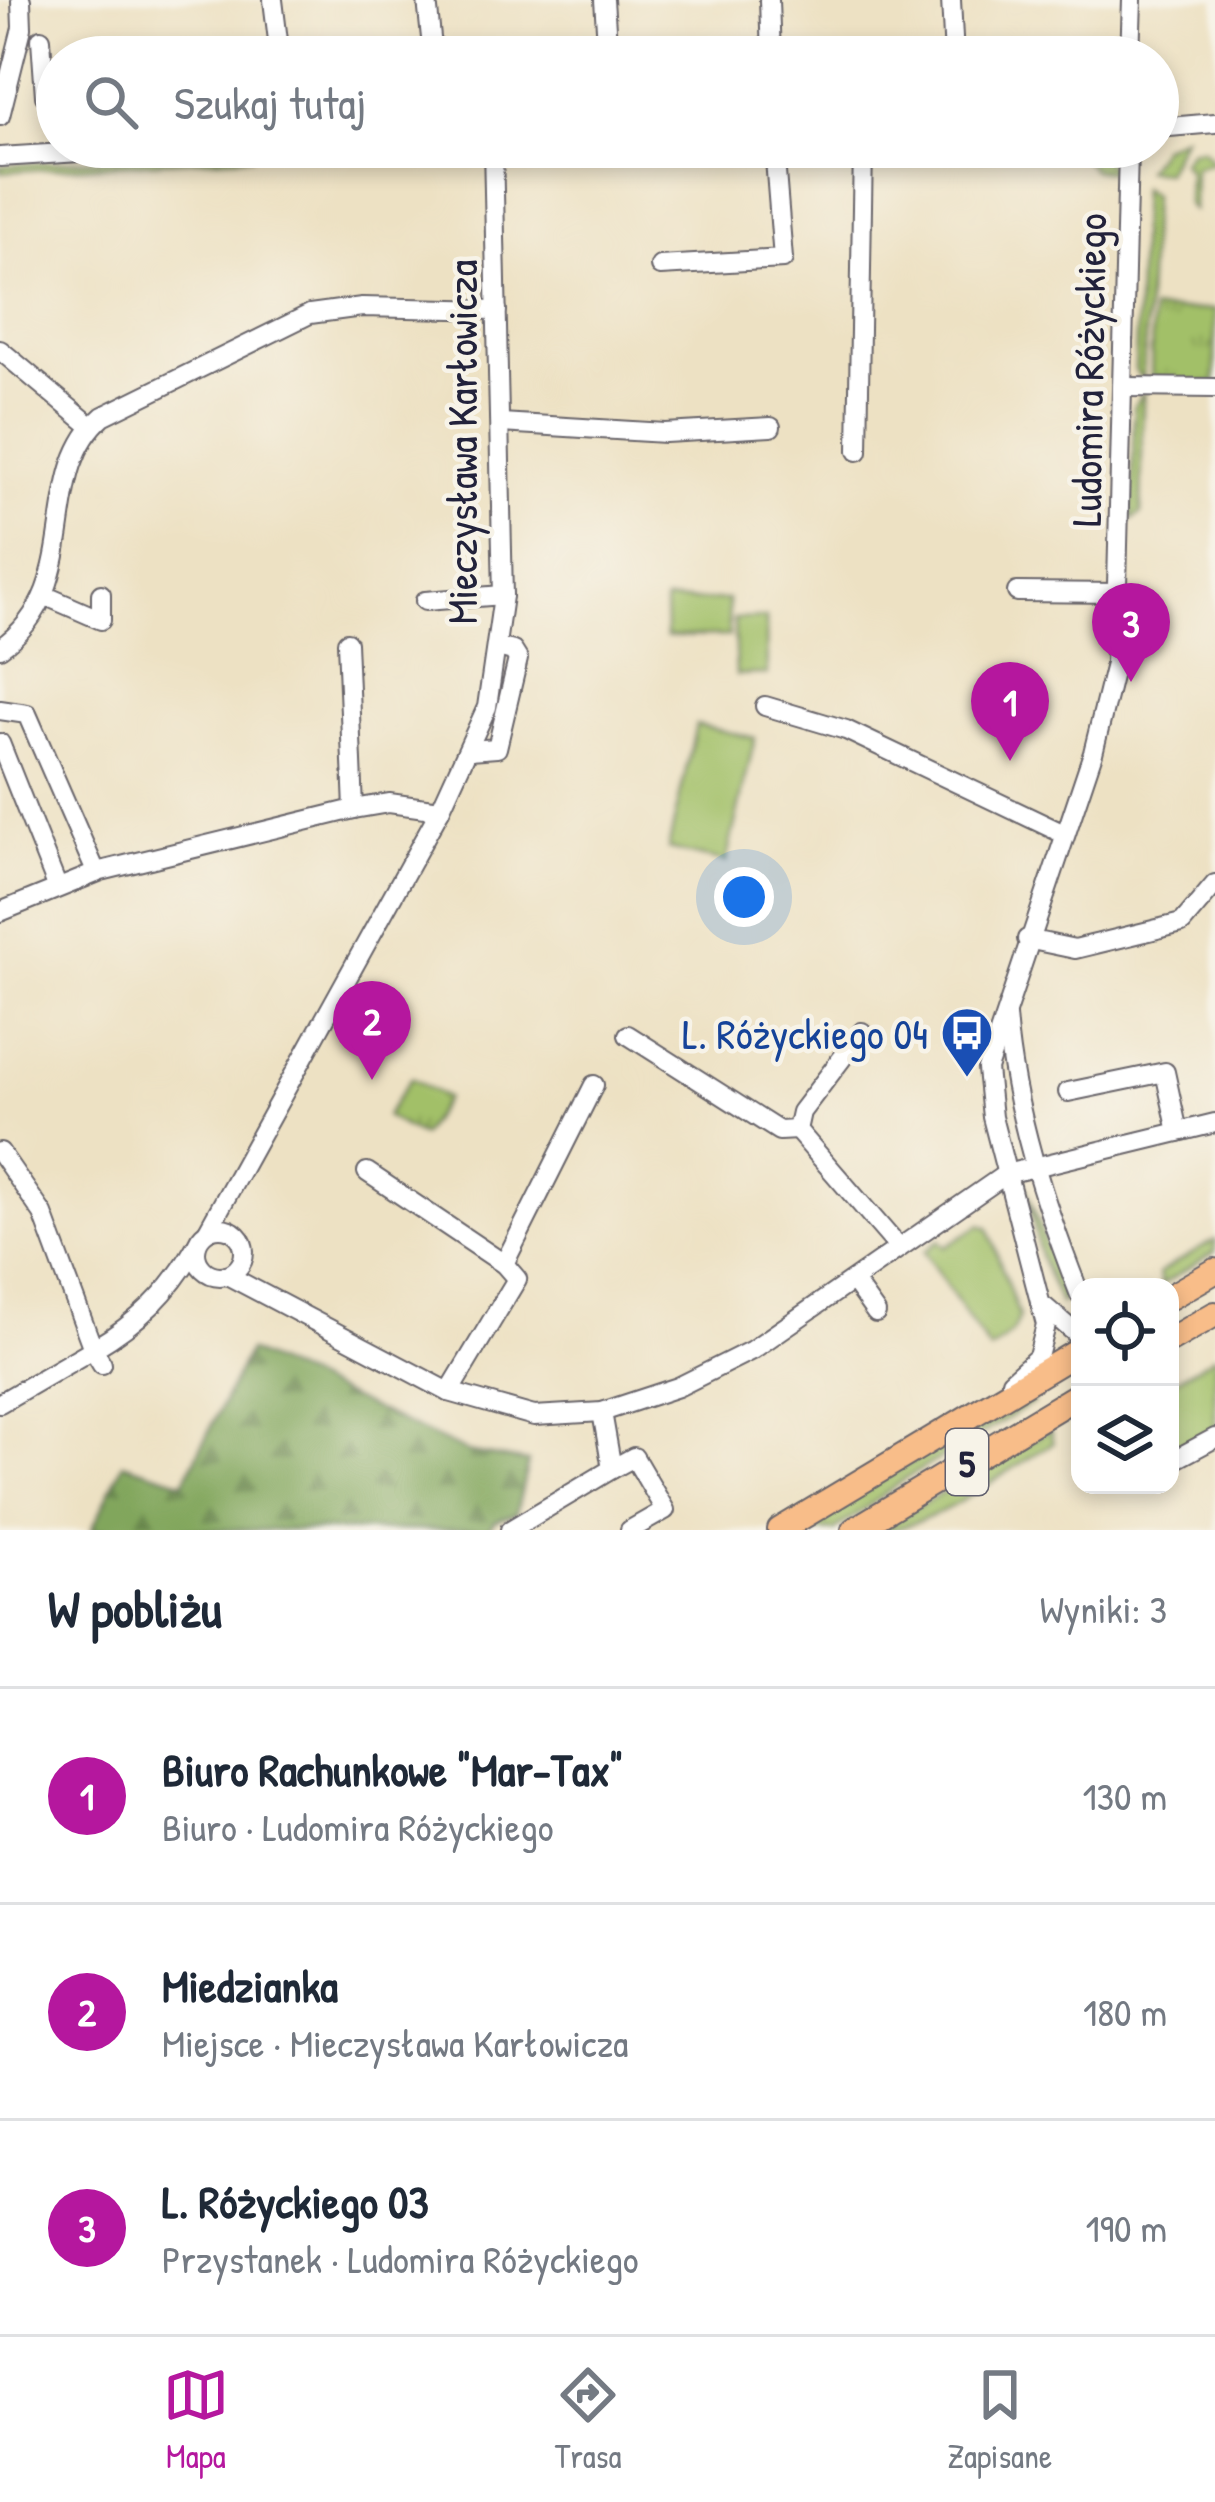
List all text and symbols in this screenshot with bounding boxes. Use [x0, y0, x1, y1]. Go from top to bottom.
search box [36, 36, 1179, 168]
icon: search [78, 69, 144, 135]
text: Szukaj tutaj [174, 72, 366, 133]
street label: Ludomira Różyckiego [1057, 213, 1119, 527]
street label: Mieczysława Karłowicza [433, 260, 490, 624]
pin: 3 [1092, 583, 1170, 682]
pin: 1 [971, 662, 1049, 761]
your location [714, 867, 774, 927]
pin: 2 [333, 981, 411, 1080]
place label: L. Różyckiego 04 [682, 1005, 928, 1062]
bus stop icon: L. Różyckiego 04 [939, 1005, 995, 1079]
map controls [1071, 1278, 1179, 1494]
button: locate [1071, 1278, 1179, 1386]
button: layers [1071, 1386, 1179, 1494]
road number: 5 [946, 1429, 988, 1495]
text: W pobliżu [48, 1574, 222, 1643]
text: Wyniki: 3 [1040, 1582, 1167, 1635]
text: Biuro Rachunkowe "Mar-Tax" [162, 1739, 623, 1800]
text: 1 [80, 1769, 94, 1822]
text: 130 m [1082, 1769, 1167, 1822]
text: Biuro · Ludomira Różyckiego [162, 1800, 553, 1853]
text: Miedzianka [162, 1955, 338, 2016]
text: 2 [78, 1985, 96, 2038]
text: 180 m [1083, 1985, 1167, 2038]
text: Miejsce · Mieczysława Karłowicza [162, 2016, 628, 2069]
text: L. Różyckiego 03 [162, 2171, 429, 2232]
text: 3 [78, 2201, 96, 2254]
text: 190 m [1086, 2201, 1167, 2254]
text: Przystanek · Ludomira Różyckiego [162, 2232, 639, 2285]
tab: Mapa [163, 2362, 229, 2478]
tab: Trasa [555, 2362, 621, 2478]
tab: Zapisane [947, 2362, 1052, 2478]

